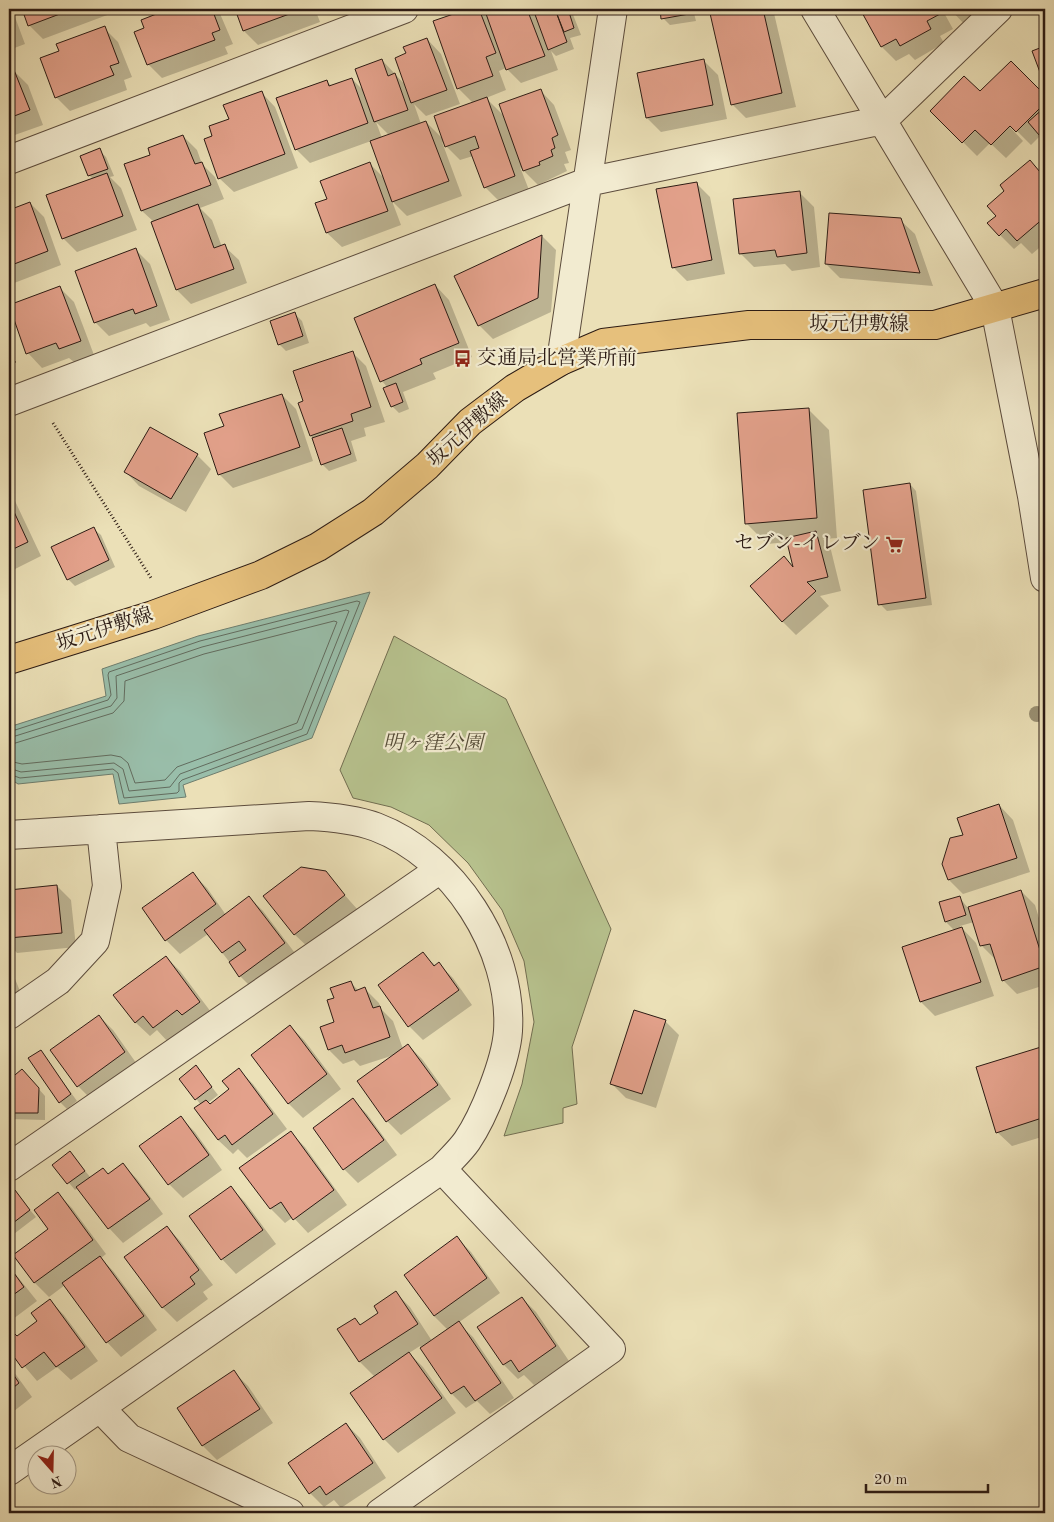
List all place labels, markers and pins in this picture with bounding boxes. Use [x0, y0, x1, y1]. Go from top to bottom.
place label: 交通局北営業所前 [477, 347, 637, 369]
bus stop icon: 交通局北営業所前 [453, 349, 473, 369]
place label: セブン-イレブン [734, 532, 880, 554]
supermarket icon: セブン-イレブン [884, 534, 904, 554]

